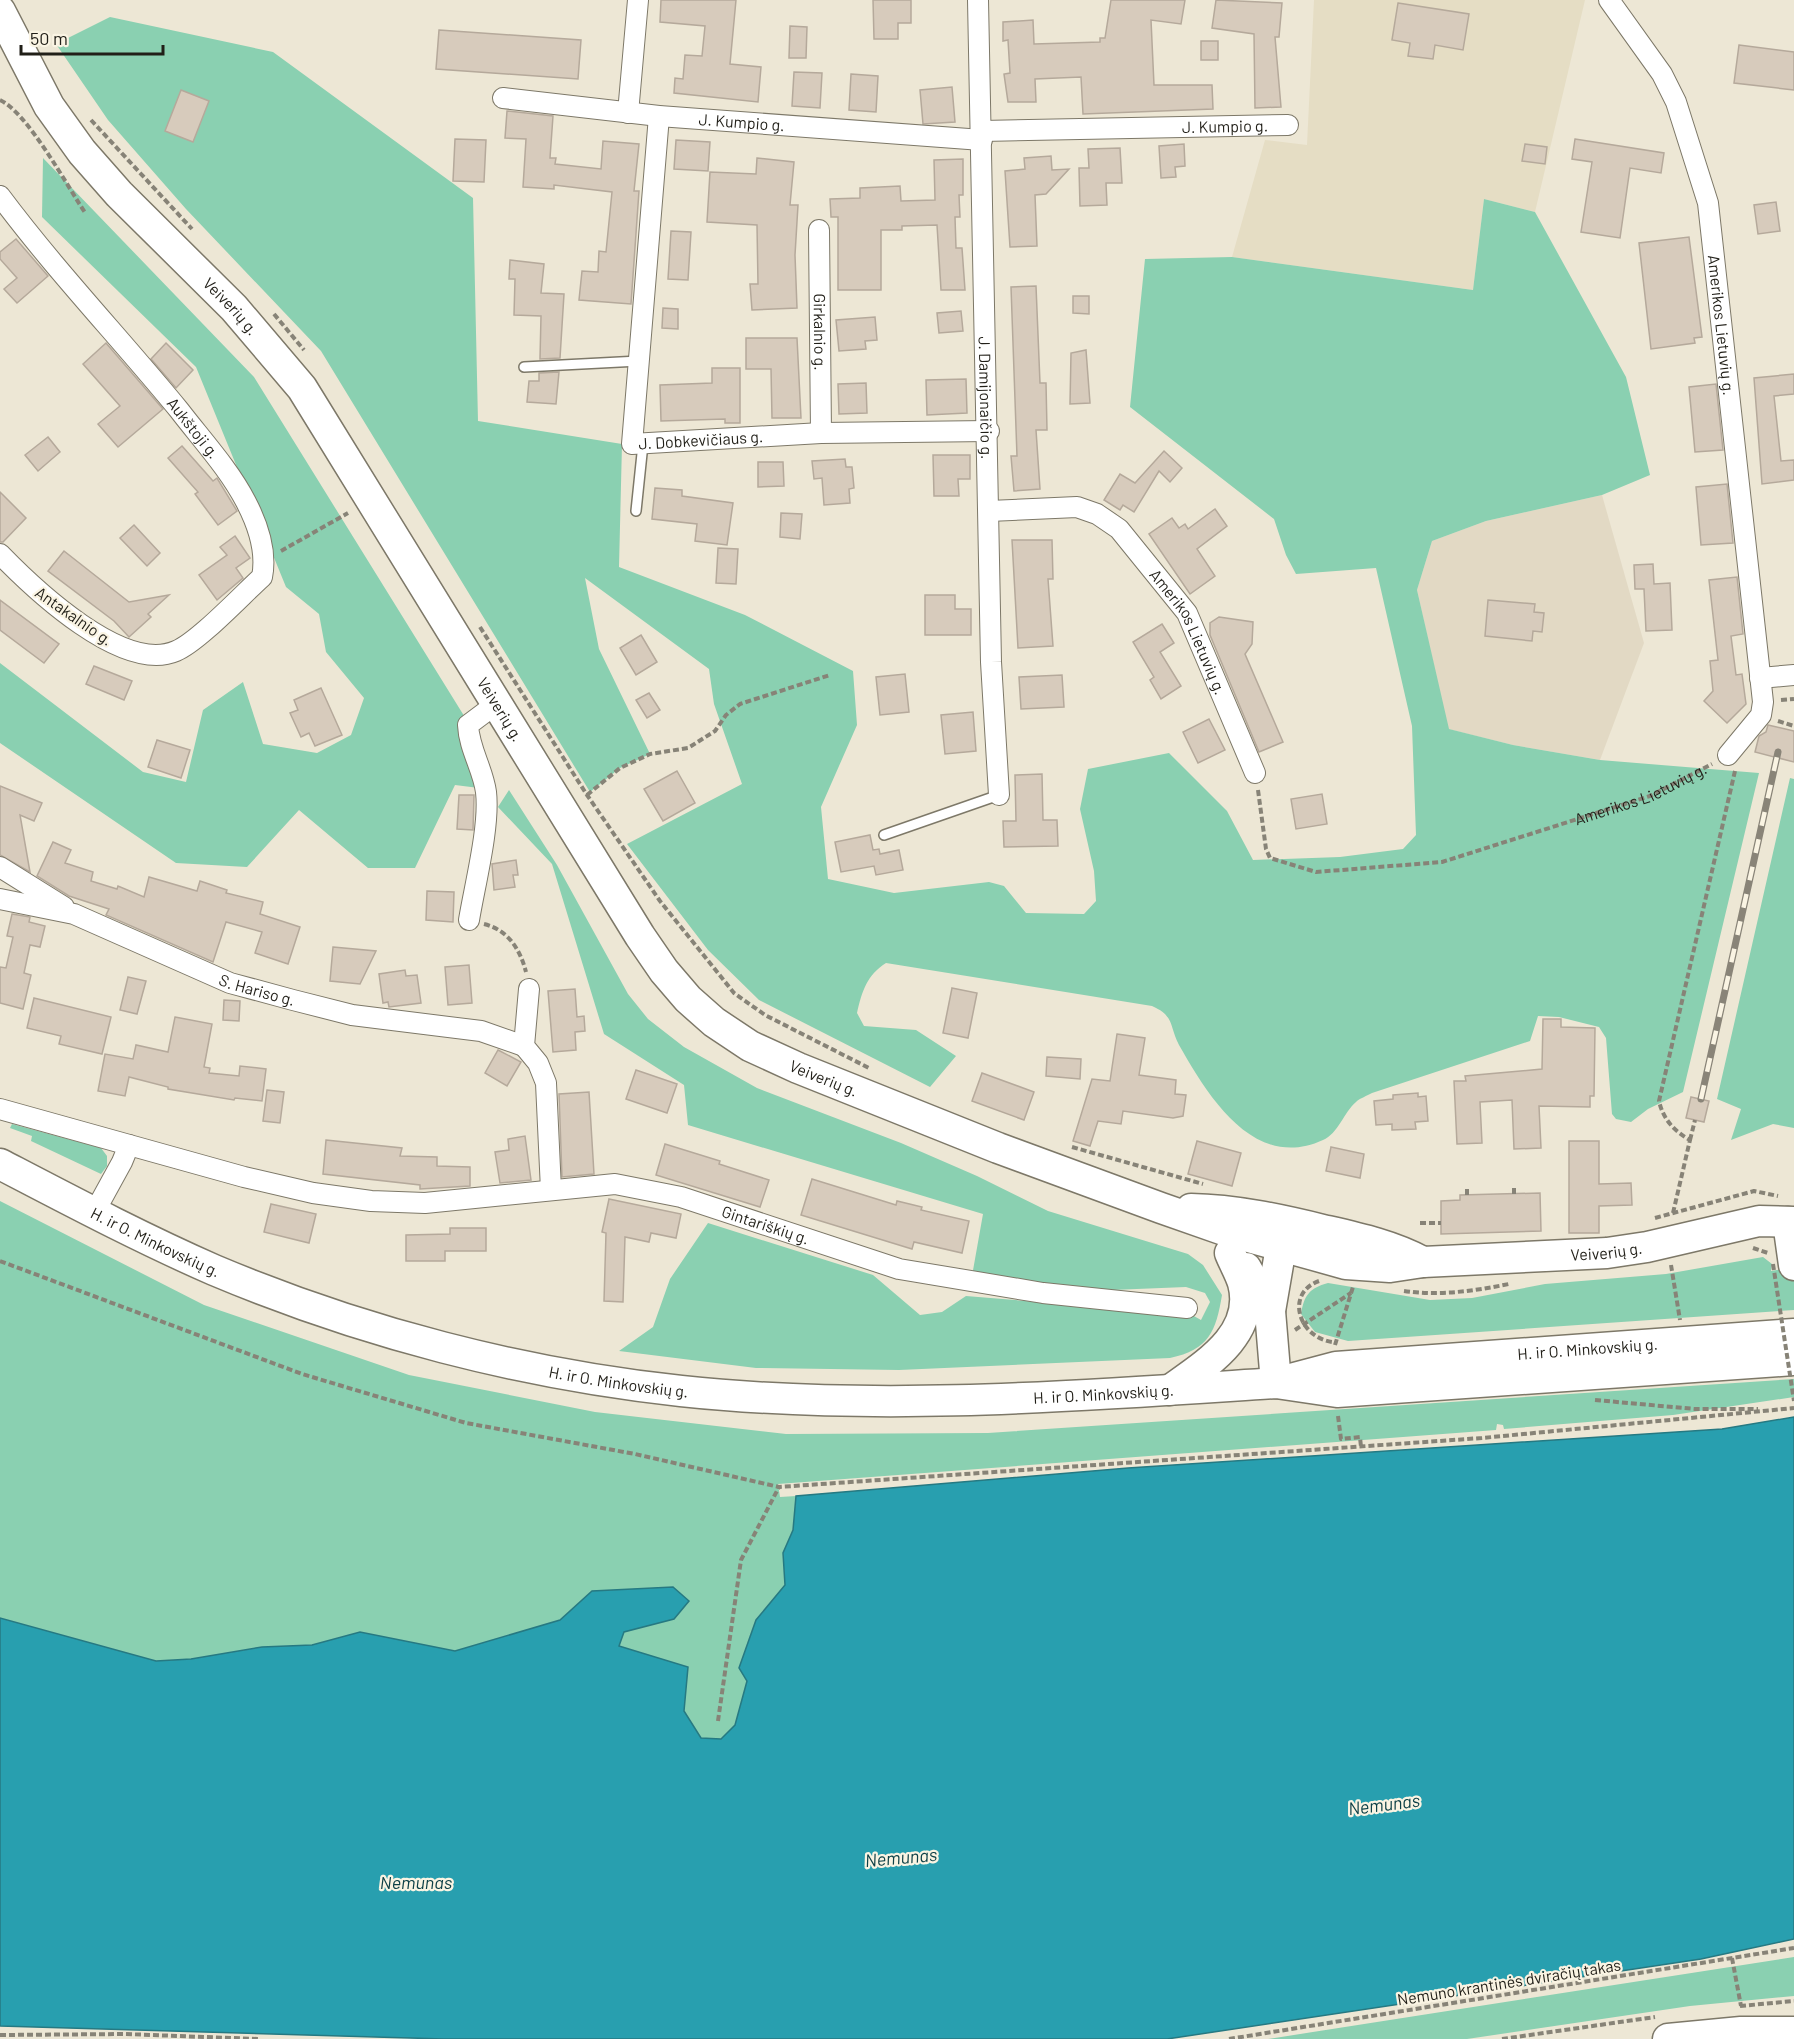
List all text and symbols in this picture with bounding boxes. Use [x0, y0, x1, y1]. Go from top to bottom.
scale bar [21, 18, 164, 56]
text: 50 m [30, 27, 68, 49]
street label: J. Kumpio g. [698, 109, 785, 134]
street label: J. Kumpio g. [1182, 115, 1268, 136]
street label: Amerikos Lietuvių g. [1705, 254, 1739, 396]
street label: Veiverių g. [200, 273, 263, 339]
street label: Girkalnio g. [811, 293, 830, 371]
street label: J. Damijonaičio g. [976, 336, 997, 460]
street label: Aukštoji g. [164, 393, 224, 462]
street label: J. Dobkevičiaus g. [638, 426, 764, 453]
street label: Amerikos Lietuvių g. [1146, 565, 1230, 697]
street label: Antakalnio g. [32, 582, 116, 649]
street label: Veiverių g. [474, 674, 528, 745]
street label: Amerikos Lietuvių g. [1572, 758, 1710, 828]
street label: S. Hariso g. [216, 969, 297, 1009]
street label: Veiverių g. [787, 1055, 861, 1100]
street label: Gintariškių g. [719, 1201, 812, 1248]
street label: H. ir O. Minkovskių g. [88, 1203, 223, 1280]
street label: Veiverių g. [1570, 1238, 1643, 1264]
street label: H. ir O. Minkovskių g. [1517, 1334, 1659, 1363]
street label: H. ir O. Minkovskių g. [547, 1361, 689, 1401]
street label: H. ir O. Minkovskių g. [1033, 1380, 1174, 1407]
water label: Nemunas [1347, 1789, 1421, 1819]
water label: Nemunas [864, 1843, 938, 1871]
water label: Nemunas [380, 1871, 452, 1893]
street label: Nemuno krantinės dviračių takas [1396, 1954, 1622, 2009]

